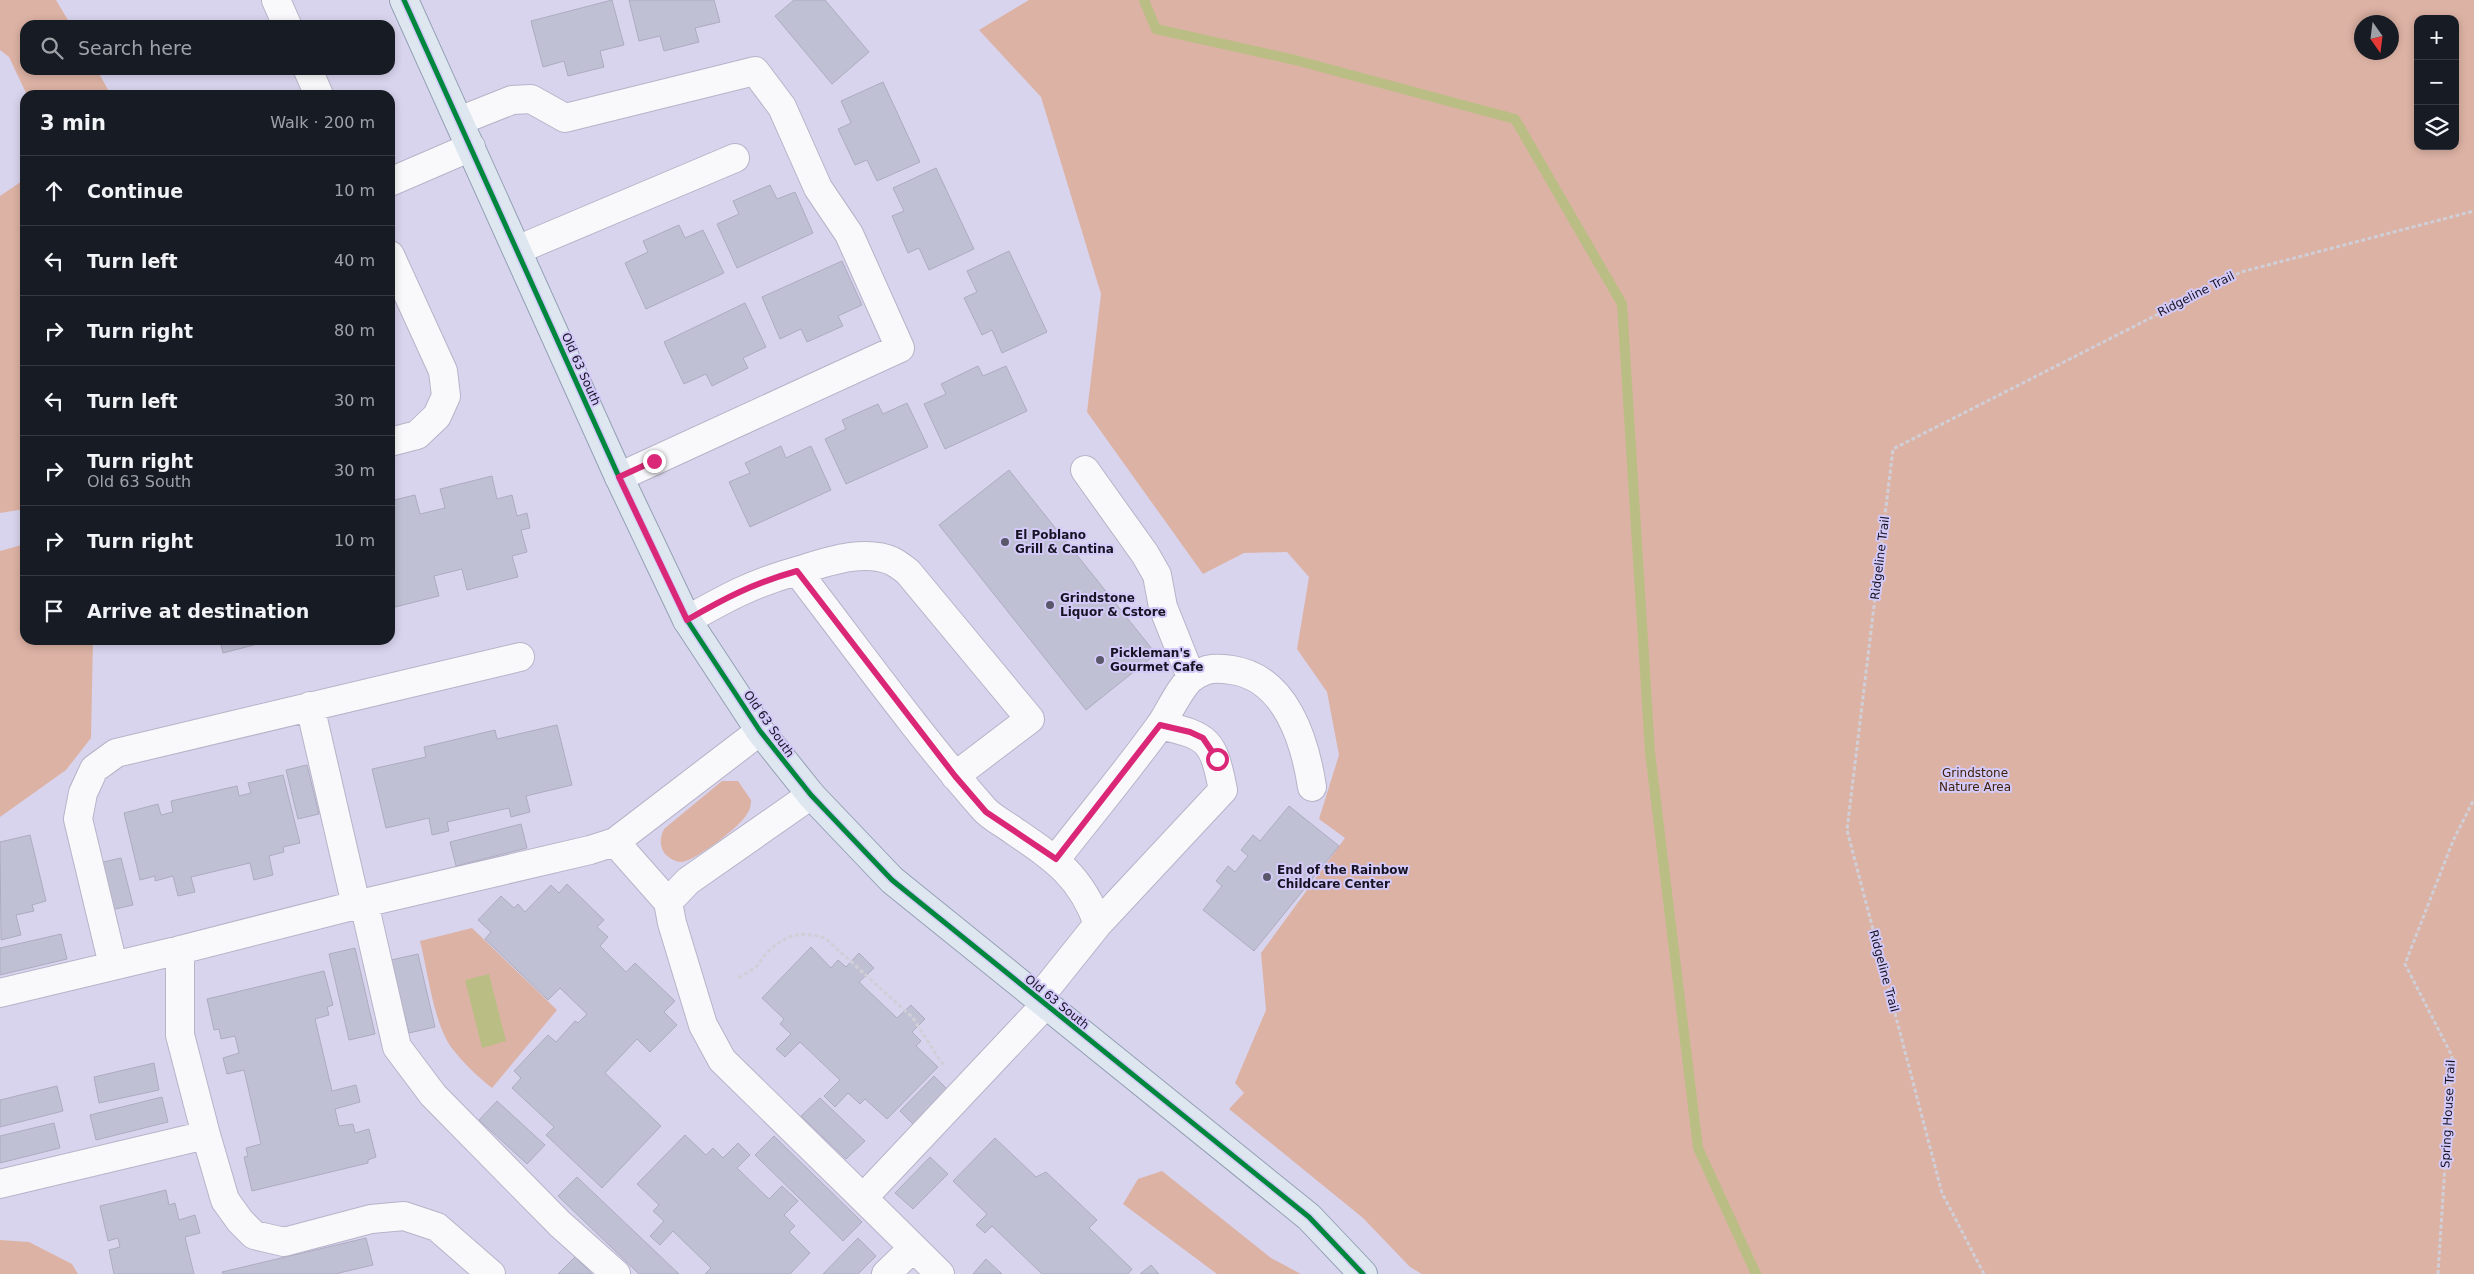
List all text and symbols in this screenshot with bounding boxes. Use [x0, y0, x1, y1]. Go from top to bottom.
north arrow [2354, 15, 2399, 60]
map controls [2414, 15, 2459, 150]
button: + [2414, 15, 2459, 60]
search box [20, 20, 395, 75]
icon: search [38, 34, 66, 62]
text: Search here [78, 37, 192, 59]
button: − [2414, 60, 2459, 105]
button: layers [2414, 105, 2459, 150]
text: 3 min [40, 111, 106, 135]
text: Walk · 200 m [270, 113, 375, 132]
icon: ahead [40, 177, 68, 205]
text: Continue [87, 180, 183, 202]
text: 10 m [334, 181, 375, 200]
icon: left [40, 247, 68, 275]
text: Turn left [87, 250, 178, 272]
text: 40 m [334, 251, 375, 270]
street label: Ridgeline Trail [2155, 269, 2237, 319]
icon: right [40, 317, 68, 345]
text: Turn right [87, 320, 193, 342]
text: 80 m [334, 321, 375, 340]
street label: Old 63 South [559, 330, 603, 408]
icon: left [40, 387, 68, 415]
text: Turn left [87, 390, 178, 412]
text: 30 m [334, 391, 375, 410]
text: Turn right [87, 450, 193, 472]
route end [643, 450, 666, 473]
icon: right [40, 457, 68, 485]
text: 30 m [334, 461, 375, 480]
text: Old 63 South [87, 472, 191, 491]
street label: Ridgeline Trail [1868, 515, 1892, 601]
icon: right [40, 527, 68, 555]
place label: El Poblano Grill & Cantina [1015, 528, 1114, 556]
text: Turn right [87, 530, 193, 552]
text: 10 m [334, 531, 375, 550]
marker: El Poblano Grill & Cantina [999, 536, 1011, 548]
place label: Grindstone Liquor & Cstore [1060, 591, 1166, 619]
icon: arrive [40, 597, 68, 625]
marker: Grindstone Liquor & Cstore [1044, 599, 1056, 611]
text: Arrive at destination [87, 600, 309, 622]
place label: Pickleman's Gourmet Cafe [1110, 646, 1203, 674]
marker: Pickleman's Gourmet Cafe [1094, 654, 1106, 666]
street label: Old 63 South [741, 688, 797, 760]
route start [1206, 748, 1229, 771]
park label: Grindstone Nature Area [1939, 766, 2011, 794]
place label: End of the Rainbow Childcare Center [1277, 863, 1409, 891]
marker: End of the Rainbow Childcare Center [1261, 871, 1273, 883]
street label: Ridgeline Trail [1866, 928, 1902, 1014]
street label: Old 63 South [1022, 972, 1092, 1032]
street label: Spring House Trail [2438, 1059, 2458, 1169]

